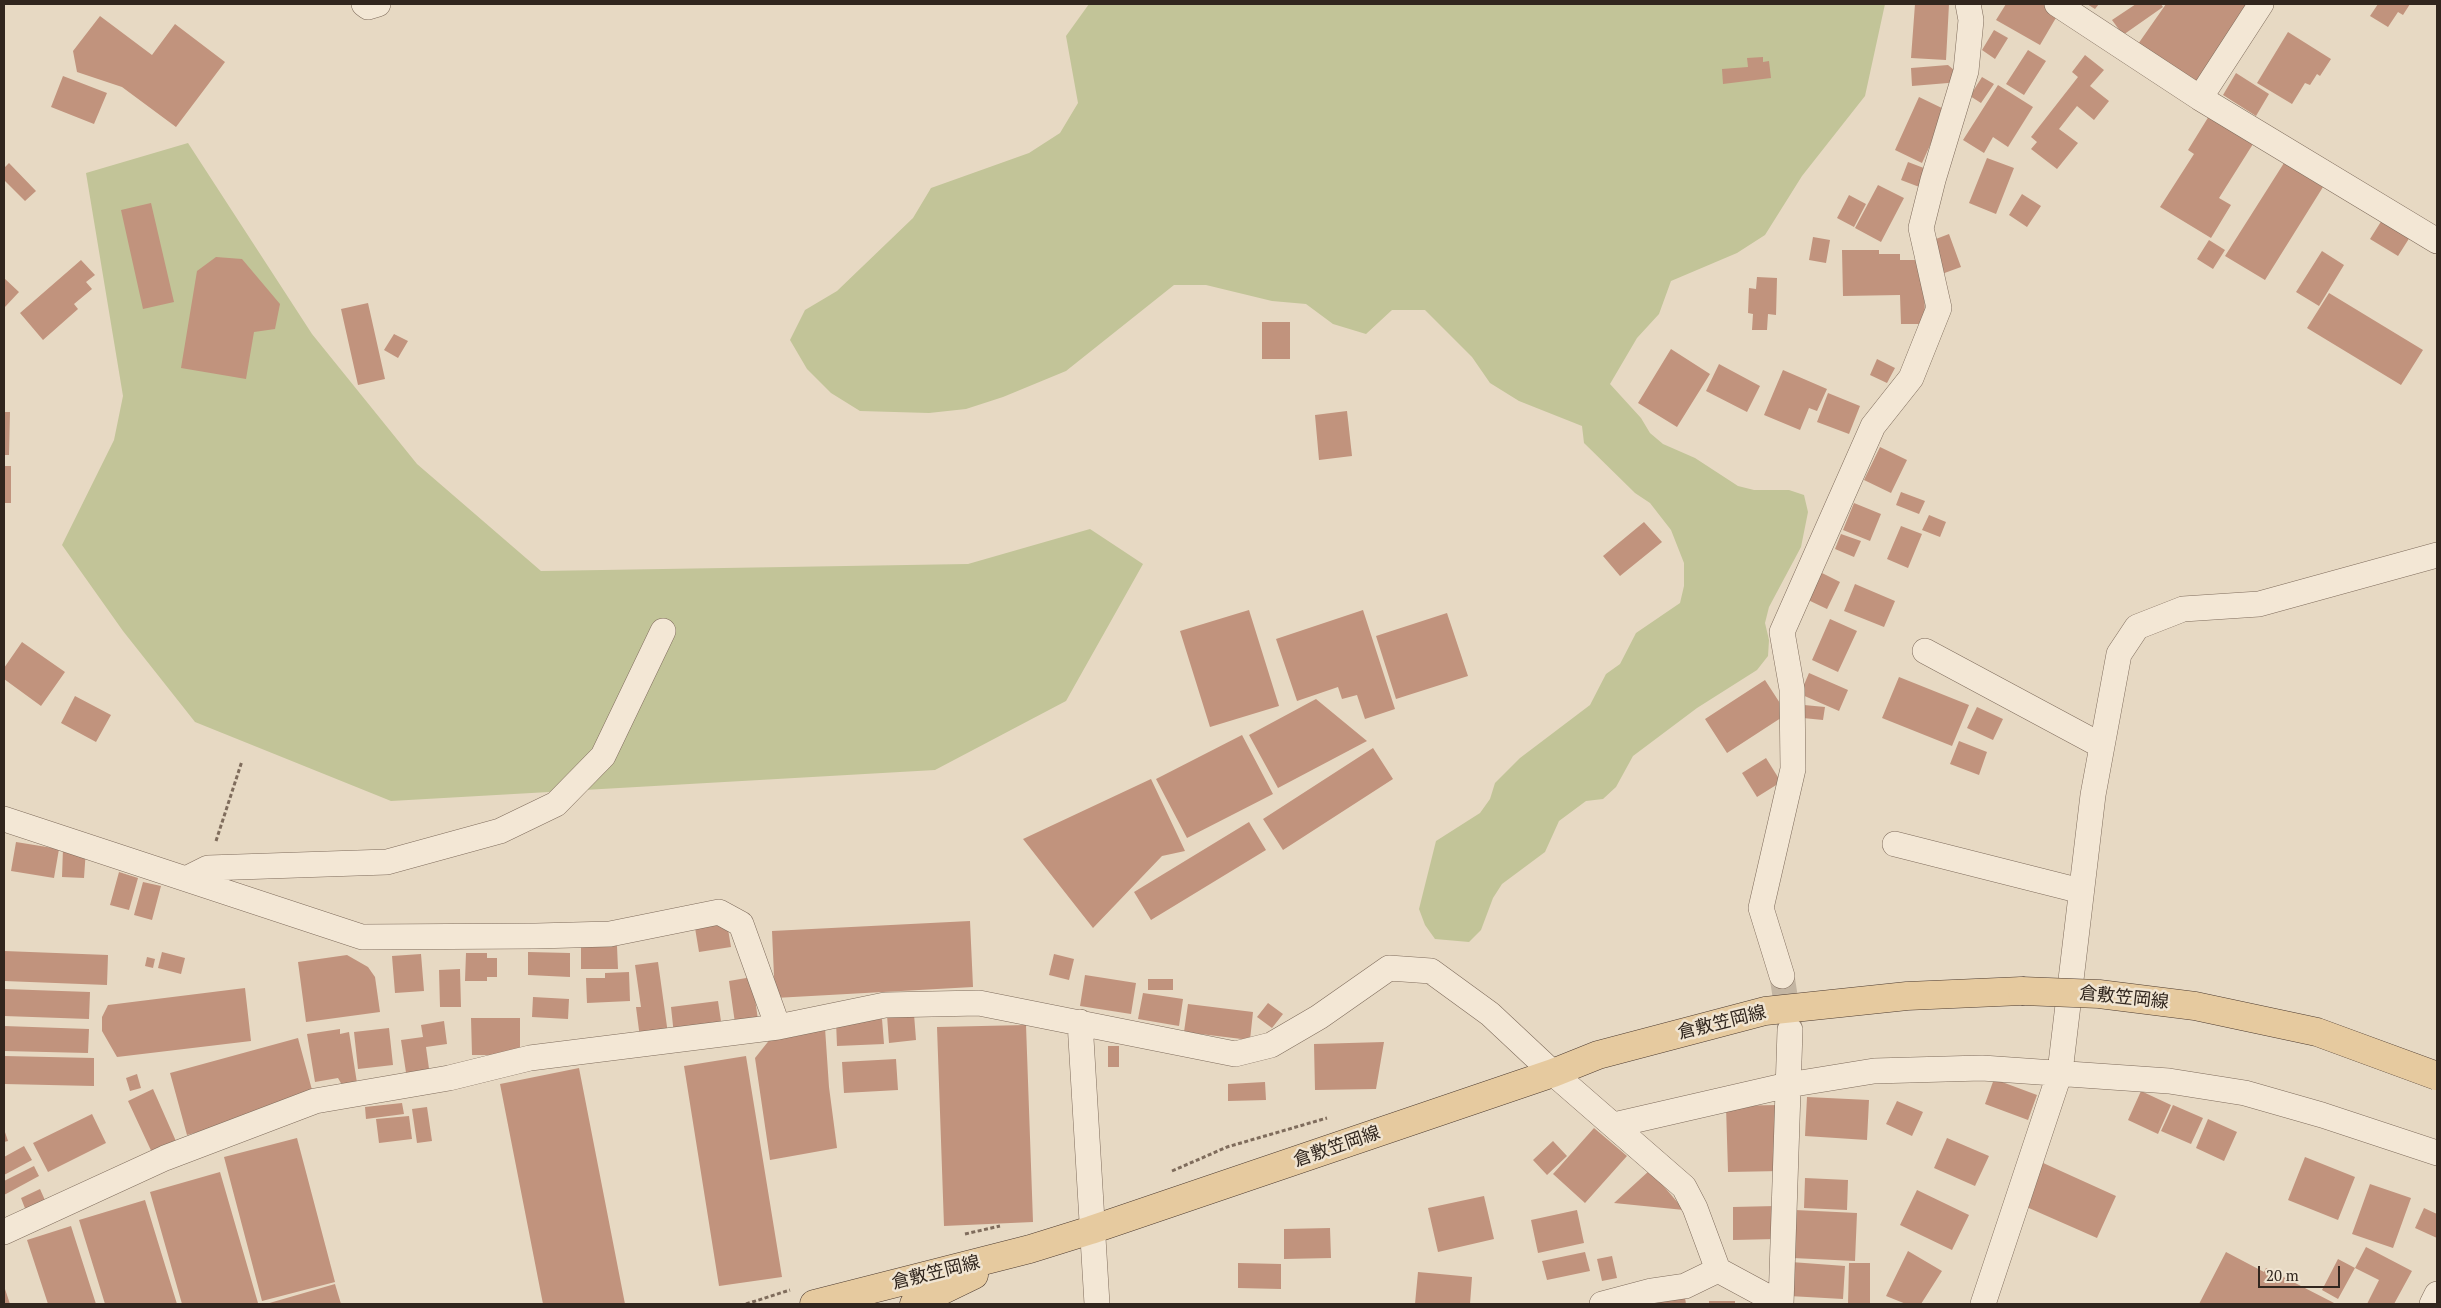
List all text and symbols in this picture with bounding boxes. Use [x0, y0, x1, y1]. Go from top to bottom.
street label: 倉敷笠岡線 [2078, 983, 2170, 1013]
street label: 倉敷笠岡線 [1676, 1002, 1768, 1044]
street label: 倉敷笠岡線 [1291, 1122, 1383, 1172]
street label: 倉敷笠岡線 [890, 1252, 982, 1294]
scale bar [2261, 1256, 2344, 1288]
text: 20 m [2266, 1265, 2299, 1285]

